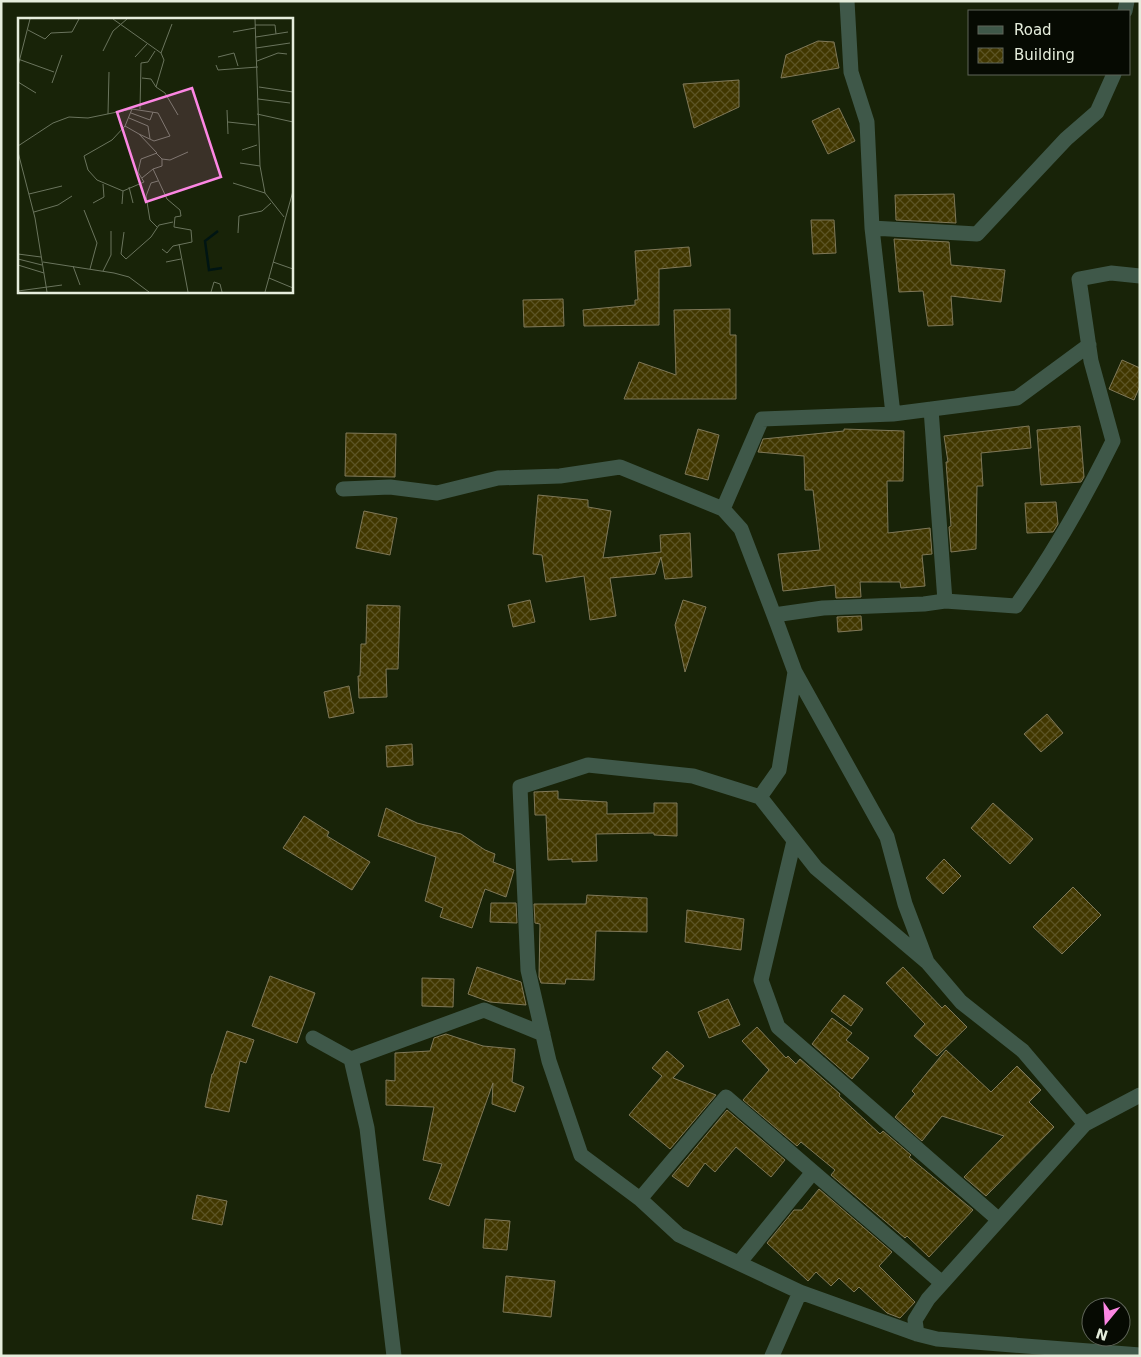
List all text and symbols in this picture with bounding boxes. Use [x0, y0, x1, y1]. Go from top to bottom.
legend [968, 10, 1131, 75]
inset map [18, 18, 292, 292]
text: Road [1014, 21, 1052, 39]
text: Building [1014, 46, 1075, 64]
north arrow [1081, 1297, 1131, 1347]
text: N [1094, 1325, 1110, 1344]

